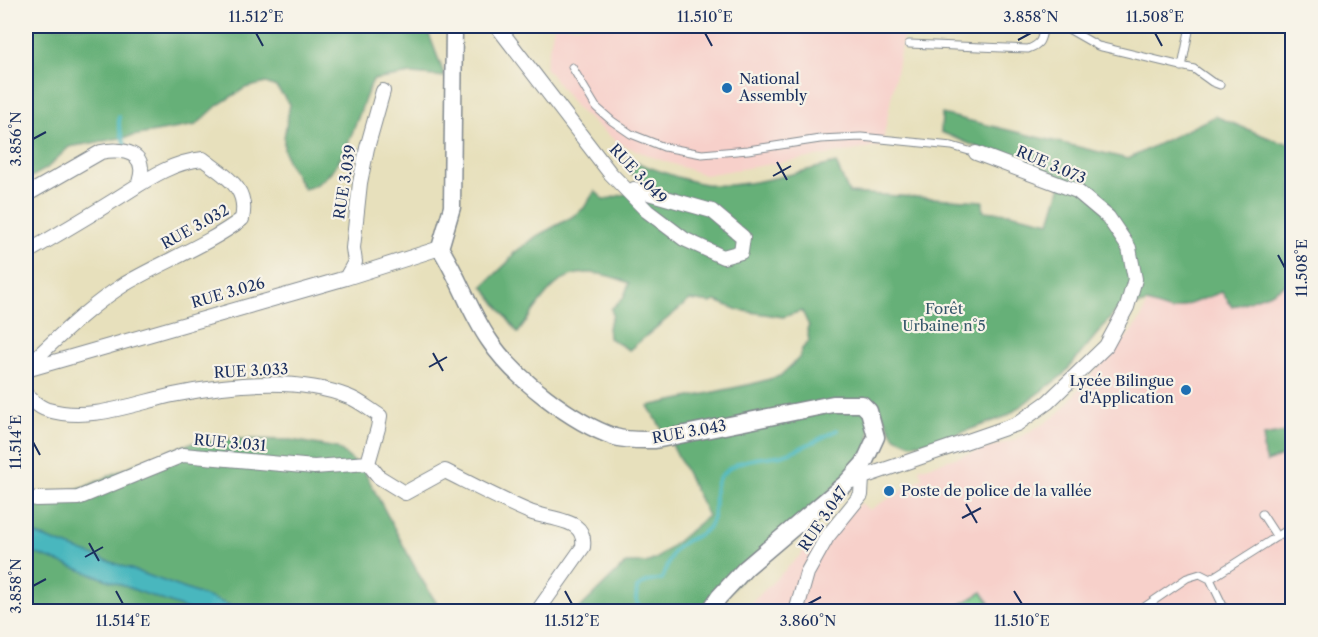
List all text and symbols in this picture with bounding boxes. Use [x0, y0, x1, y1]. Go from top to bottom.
text: 11.512°E [229, 7, 283, 26]
text: 11.510°E [677, 7, 733, 26]
text: 3.858°N [1003, 7, 1059, 26]
text: 11.508°E [1126, 7, 1184, 26]
place label: National Assembly [738, 69, 808, 105]
marker: National Assembly [720, 81, 734, 95]
text: 3.856°N [6, 111, 25, 167]
street label: RUE 3.049 [606, 140, 671, 208]
street label: RUE 3.073 [1014, 141, 1089, 188]
street label: RUE 3.039 [329, 143, 360, 221]
street label: RUE 3.032 [157, 200, 232, 253]
text: 11.508°E [1292, 239, 1311, 297]
street label: RUE 3.026 [189, 273, 267, 312]
park label: Forêt Urbaine n°5 [902, 299, 986, 335]
street label: RUE 3.033 [213, 359, 289, 382]
place label: Lycée Bilingue d'Application [1069, 371, 1175, 407]
marker: Lycée Bilingue d'Application [1179, 383, 1193, 397]
text: 11.514°E [6, 415, 25, 469]
street label: RUE 3.043 [650, 416, 728, 447]
street label: RUE 3.031 [193, 430, 268, 455]
place label: Poste de police de la vallée [901, 481, 1092, 500]
street label: RUE 3.047 [794, 482, 852, 555]
marker: Poste de police de la vallée [882, 484, 896, 498]
text: 3.858°N [6, 558, 25, 614]
text: 11.514°E [96, 611, 150, 630]
text: 11.512°E [545, 611, 599, 630]
text: 3.860°N [780, 611, 836, 630]
text: 11.510°E [994, 611, 1050, 630]

